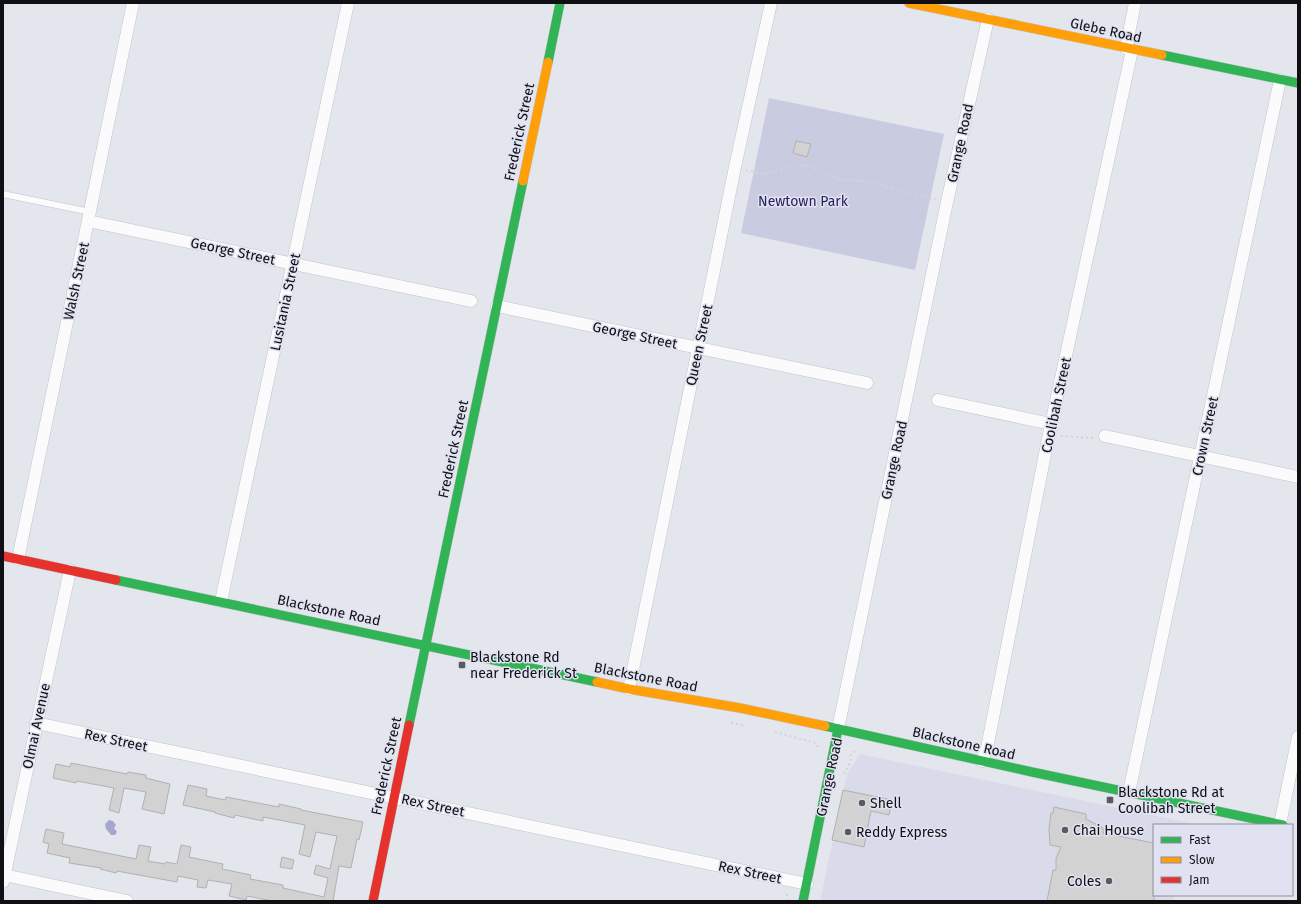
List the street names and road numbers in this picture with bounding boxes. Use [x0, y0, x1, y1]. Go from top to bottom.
street label: Glebe Road [1069, 15, 1143, 46]
street label: Frederick Street [501, 81, 538, 183]
street label: Grange Road [944, 102, 977, 184]
street label: George Street [189, 234, 278, 269]
street label: Walsh Street [60, 240, 93, 322]
street label: Lusitania Street [267, 251, 304, 353]
street label: Queen Street [683, 302, 717, 387]
street label: George Street [591, 318, 680, 353]
street label: Coolibah Street [1038, 355, 1075, 455]
street label: Crown Street [1189, 394, 1222, 477]
street label: Frederick Street [435, 398, 472, 500]
street label: Grange Road [878, 419, 911, 501]
street label: Blackstone Road [276, 591, 382, 630]
street label: Blackstone Road [593, 659, 699, 696]
street label: Olmai Avenue [19, 682, 54, 771]
street label: Frederick Street [368, 715, 405, 817]
street label: Blackstone Road [911, 723, 1017, 764]
street label: Rex Street [83, 725, 150, 756]
street label: Grange Road [813, 736, 846, 818]
street label: Rex Street [400, 790, 467, 821]
street label: Rex Street [717, 857, 784, 888]

